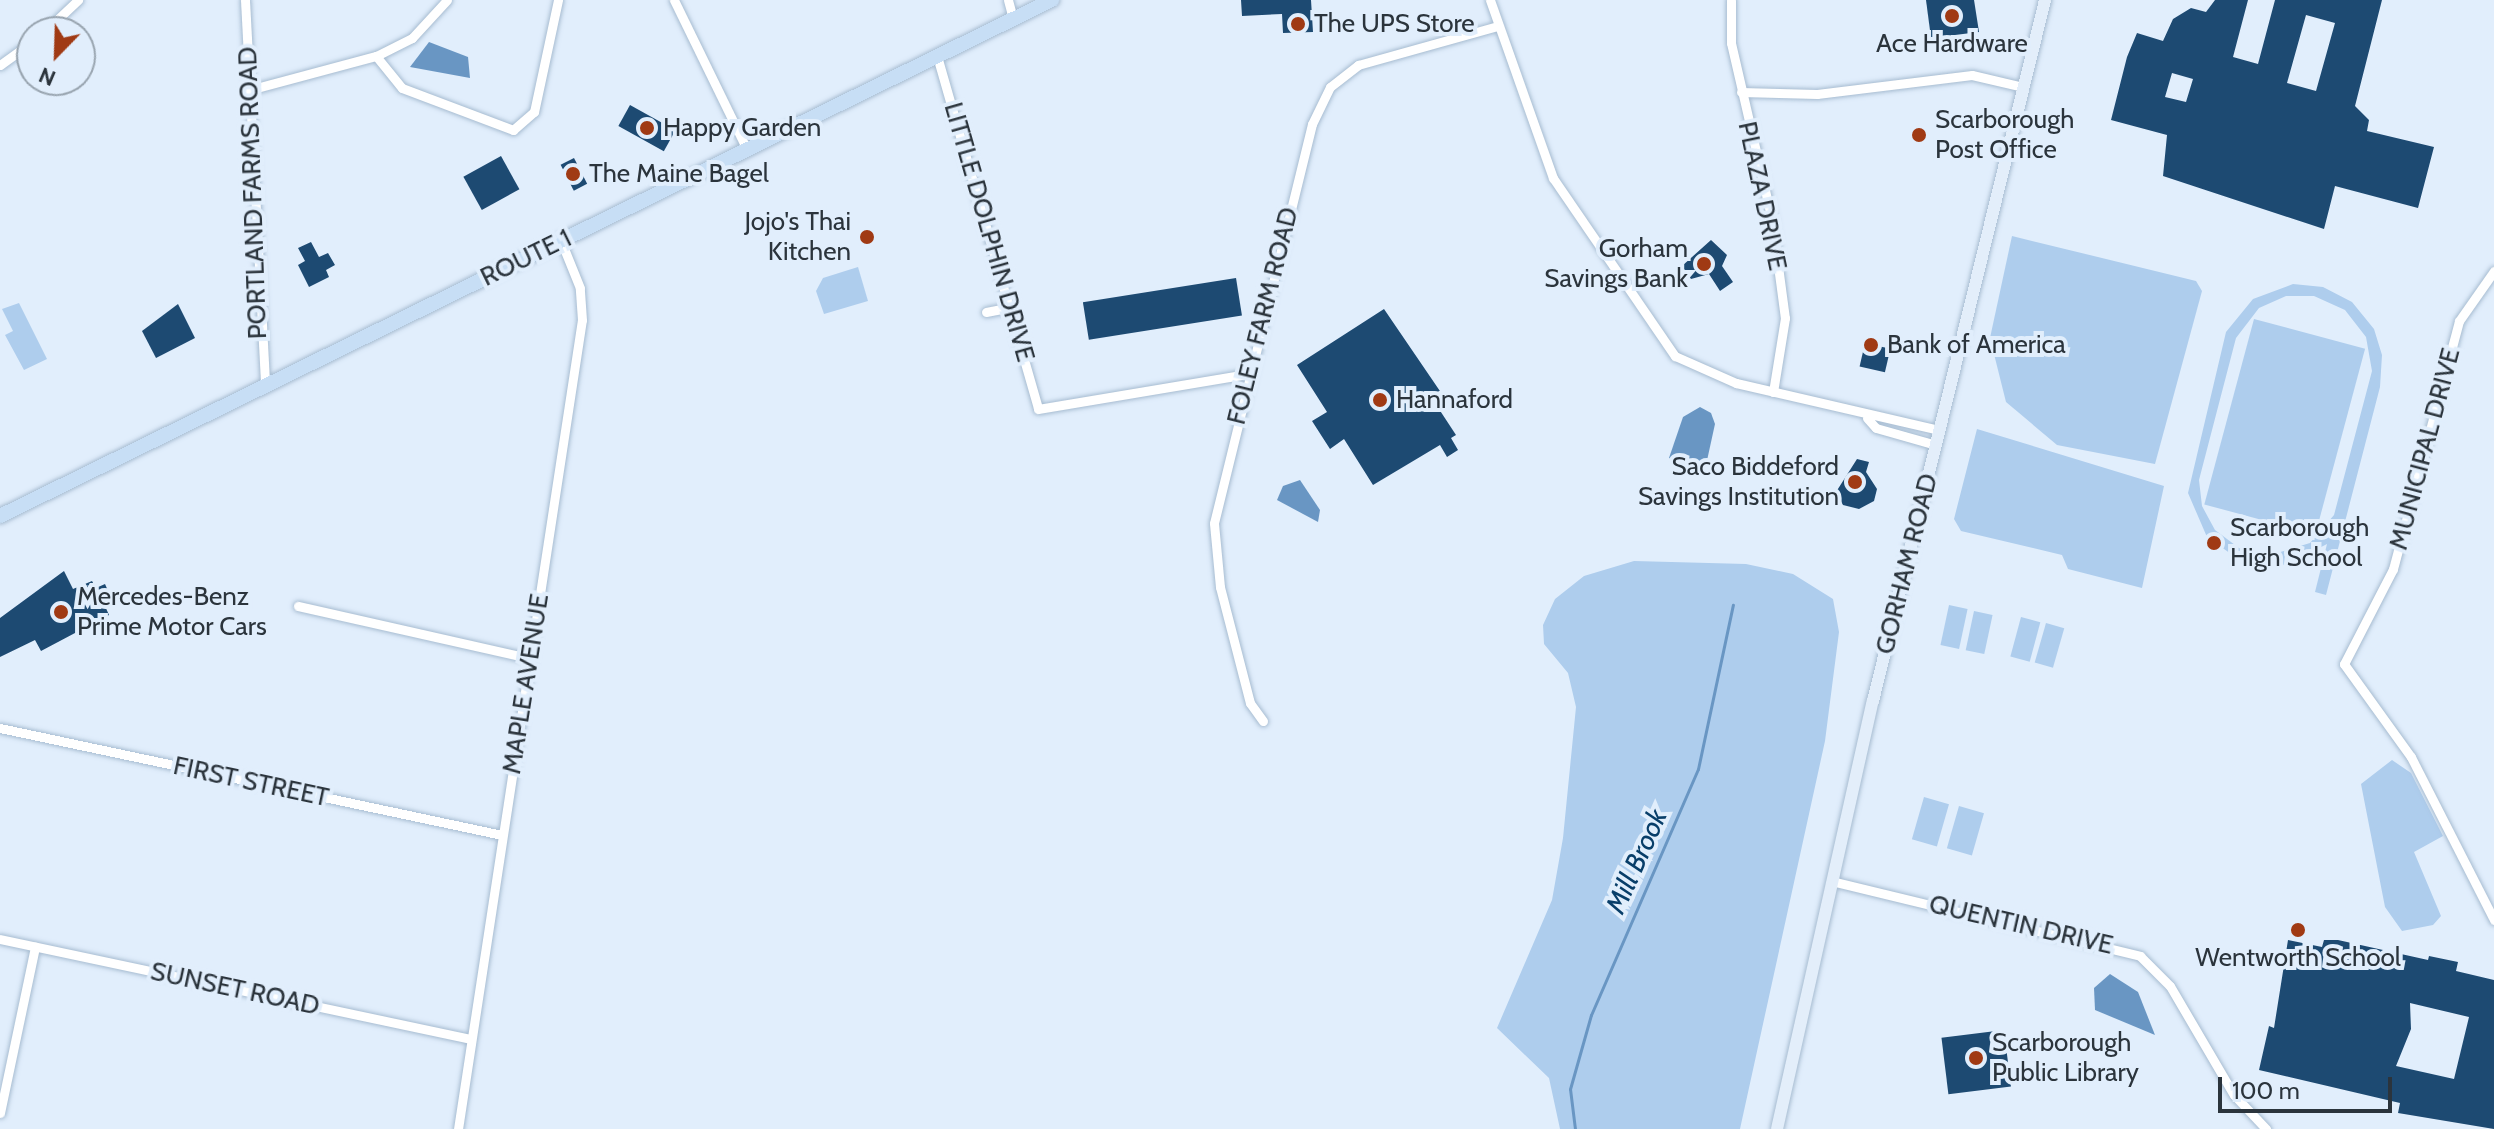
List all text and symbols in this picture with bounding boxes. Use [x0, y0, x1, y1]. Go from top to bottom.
marker: Ace Hardware [1943, 7, 1961, 25]
place label: The UPS Store [1314, 8, 1475, 40]
marker: The UPS Store [1289, 15, 1307, 33]
north arrow [16, 16, 96, 96]
place label: Ace Hardware [1876, 28, 2028, 60]
street label: PORTLAND FARMS ROAD [232, 46, 274, 340]
text: N [35, 61, 60, 92]
street label: LITTLE DOLPHIN DRIVE [937, 99, 1041, 365]
place label: Scarborough Post Office [1935, 104, 2074, 166]
place label: Happy Garden [663, 112, 821, 144]
marker: Happy Garden [638, 119, 656, 137]
street label: PLAZA DRIVE [1731, 119, 1793, 273]
marker: Scarborough Post Office [1910, 126, 1928, 144]
place label: The Maine Bagel [589, 158, 769, 190]
marker: The Maine Bagel [564, 165, 582, 183]
street label: FOLEY FARM ROAD [1221, 204, 1305, 428]
place label: Jojo's Thai Kitchen [745, 206, 851, 268]
street label: ROUTE 1 [476, 223, 576, 293]
marker: Jojo's Thai Kitchen [858, 228, 876, 246]
place label: Gorham Savings Bank [1544, 233, 1688, 294]
marker: Gorham Savings Bank [1695, 255, 1713, 273]
place label: Bank of America [1887, 329, 2066, 361]
marker: Bank of America [1862, 336, 1880, 354]
street label: MUNICIPAL DRIVE [2383, 345, 2467, 553]
place label: Hannaford [1396, 384, 1513, 416]
marker: Hannaford [1371, 391, 1389, 409]
place label: Saco Biddeford Savings Institution [1638, 451, 1839, 512]
street label: GORHAM ROAD [1870, 471, 1944, 657]
marker: Saco Biddeford Savings Institution [1846, 473, 1864, 491]
place label: Scarborough High School [2230, 512, 2369, 574]
marker: Scarborough High School [2205, 534, 2223, 552]
place label: Mercedes-Benz Prime Motor Cars [77, 581, 267, 642]
street label: MAPLE AVENUE [496, 592, 556, 776]
marker: Mercedes-Benz Prime Motor Cars [52, 603, 70, 621]
street label: FIRST STREET [170, 750, 332, 814]
water label: Mill Brook [1598, 804, 1674, 918]
street label: QUENTIN DRIVE [1926, 889, 2116, 961]
marker: Wentworth School [2289, 921, 2307, 939]
place label: Wentworth School [2195, 942, 2401, 974]
street label: SUNSET ROAD [148, 956, 322, 1022]
place label: Scarborough Public Library [1992, 1027, 2139, 1088]
marker: Scarborough Public Library [1967, 1049, 1985, 1067]
scale bar [2222, 1061, 2396, 1111]
text: 100 m [2232, 1076, 2300, 1105]

